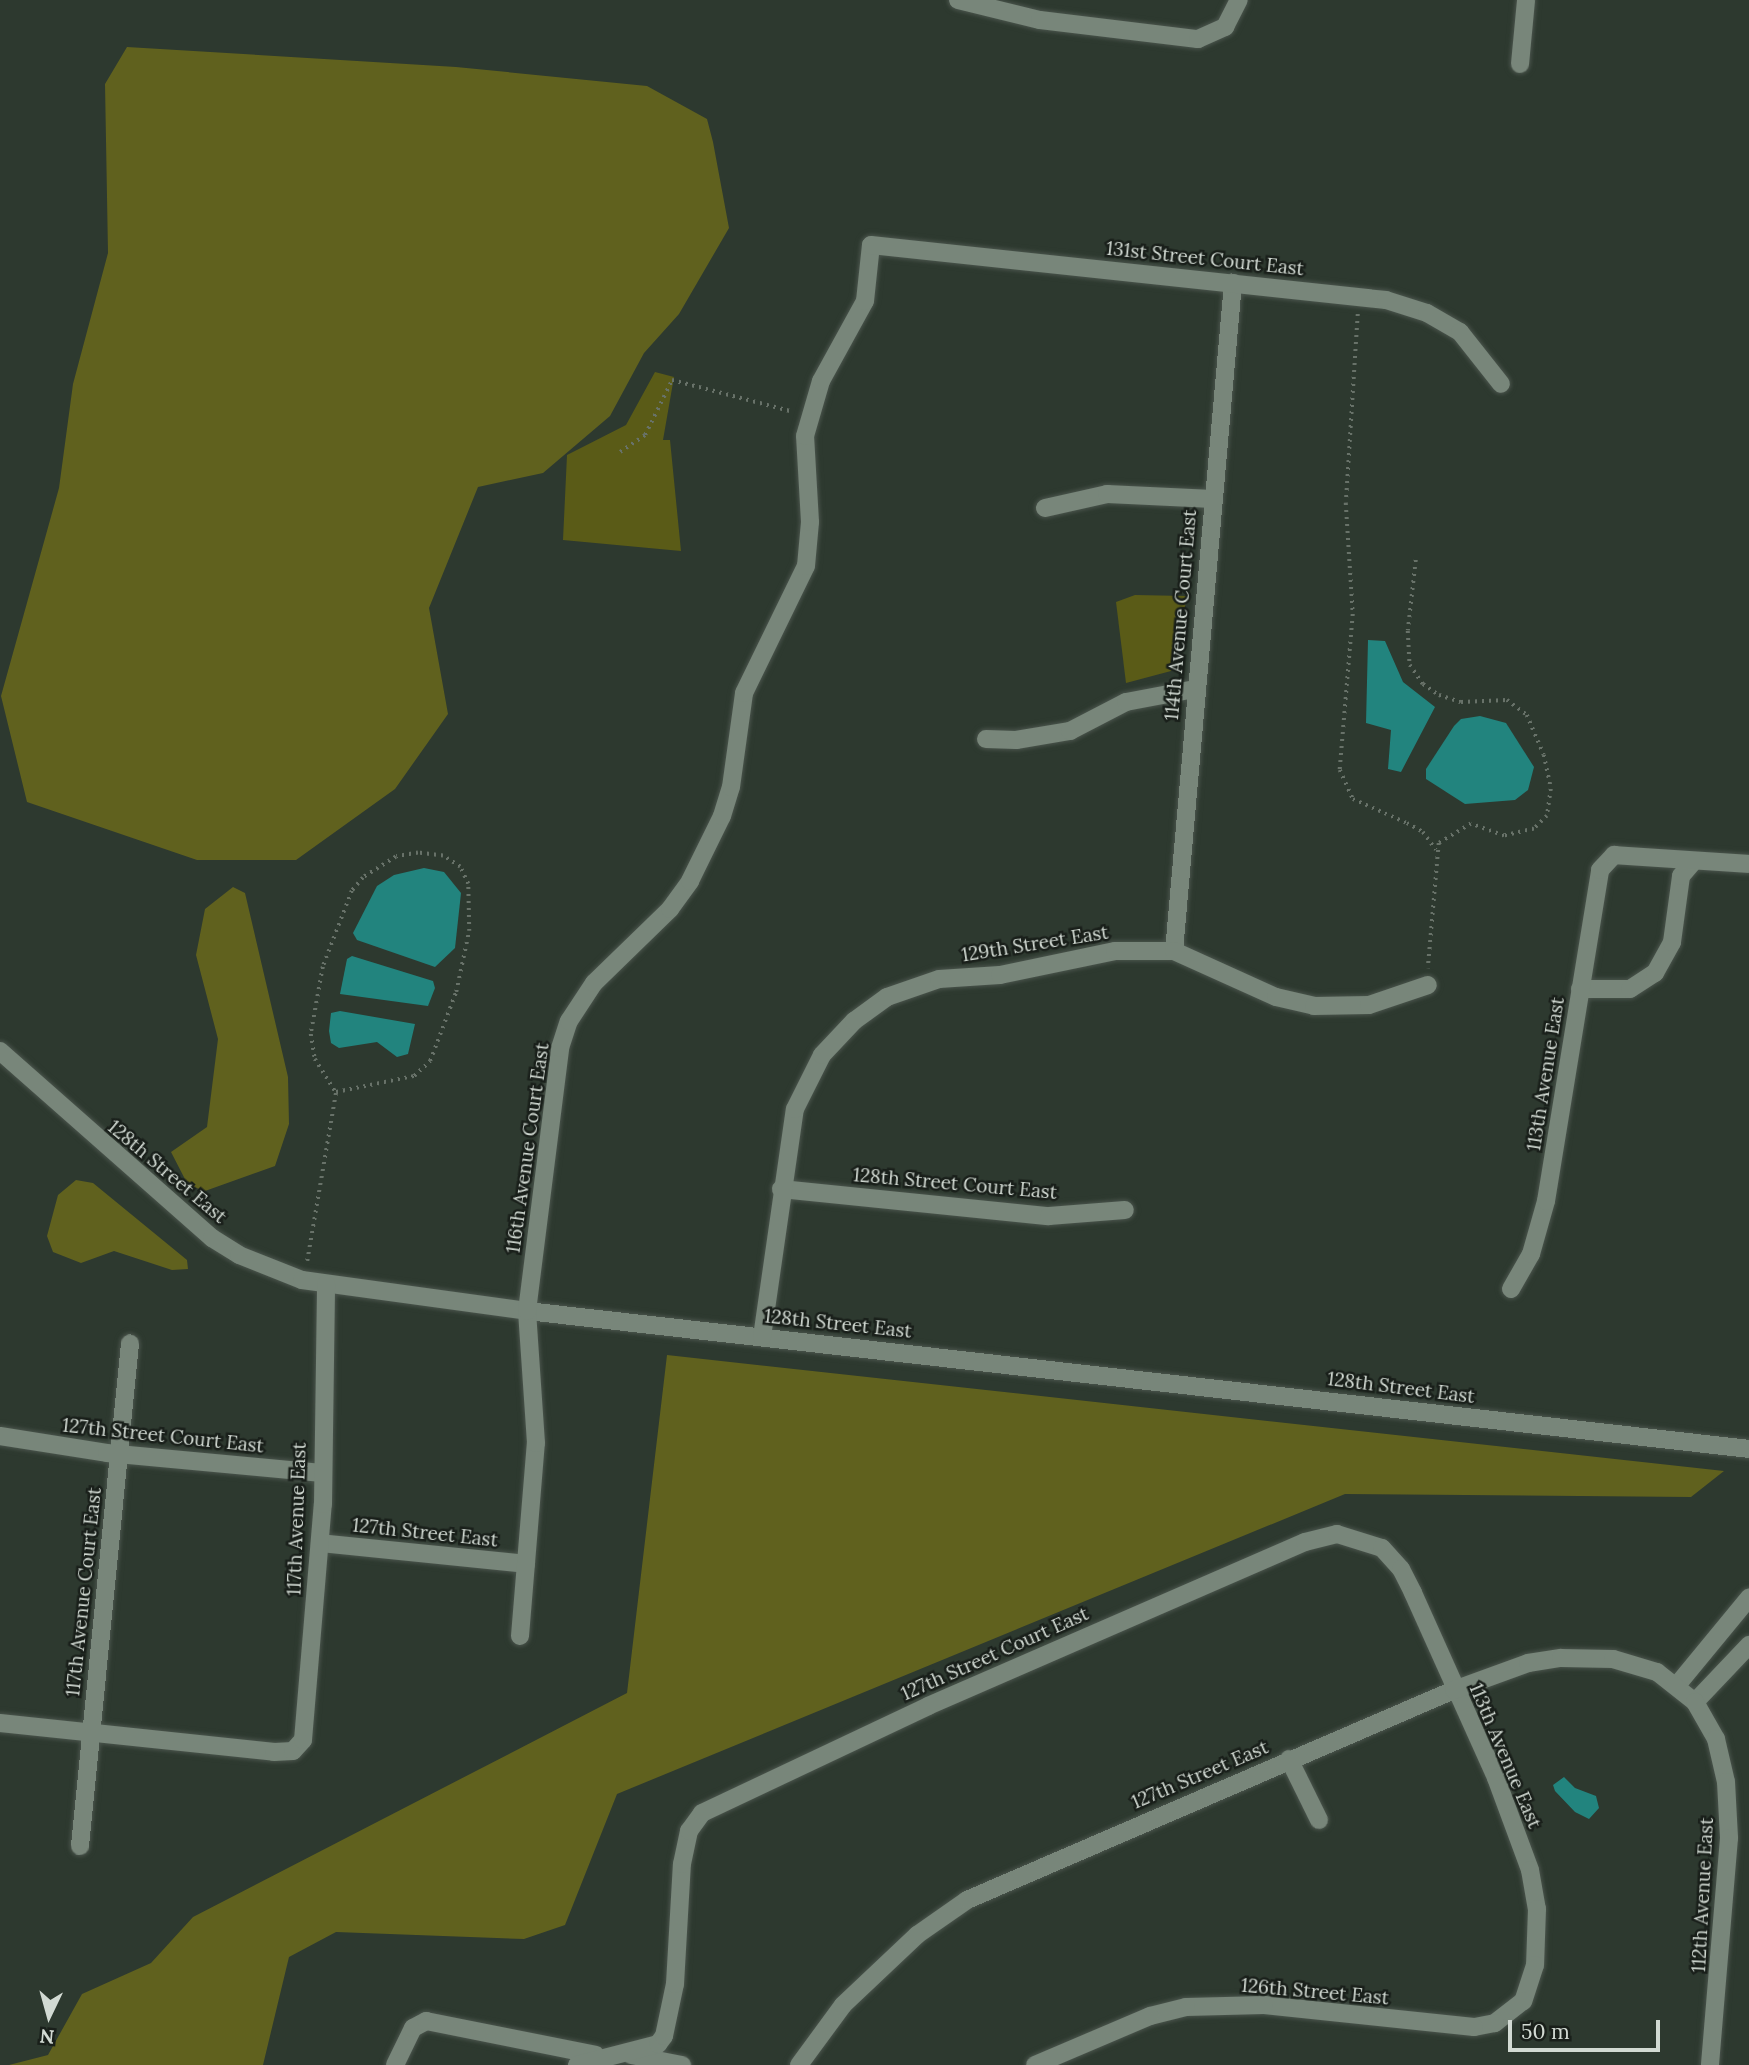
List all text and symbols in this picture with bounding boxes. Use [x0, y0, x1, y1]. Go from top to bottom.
street label: 131st Street Court East [1105, 237, 1305, 281]
street label: 114th Avenue Court East [1160, 509, 1202, 721]
street label: 129th Street East [960, 921, 1110, 967]
street label: 113th Avenue East [1523, 995, 1569, 1153]
street label: 116th Avenue Court East [502, 1041, 554, 1255]
street label: 128th Street East [103, 1116, 231, 1228]
street label: 128th Street Court East [852, 1164, 1058, 1204]
street label: 128th Street East [763, 1305, 913, 1343]
street label: 128th Street East [1326, 1368, 1476, 1408]
street label: 127th Street Court East [61, 1414, 265, 1458]
street label: 117th Avenue East [283, 1442, 311, 1596]
street label: 117th Avenue Court East [62, 1486, 106, 1698]
street label: 127th Street East [351, 1514, 499, 1552]
street label: 127th Street Court East [898, 1602, 1092, 1706]
street label: 113th Avenue East [1464, 1680, 1546, 1832]
street label: 127th Street East [1128, 1736, 1272, 1814]
street label: 112th Avenue East [1688, 1817, 1718, 1973]
street label: 126th Street East [1240, 1974, 1390, 2010]
north arrow [14, 1981, 84, 2051]
scale bar [1511, 2006, 1663, 2050]
text: 50 m [1521, 2018, 1570, 2045]
text: N [39, 2024, 56, 2050]

